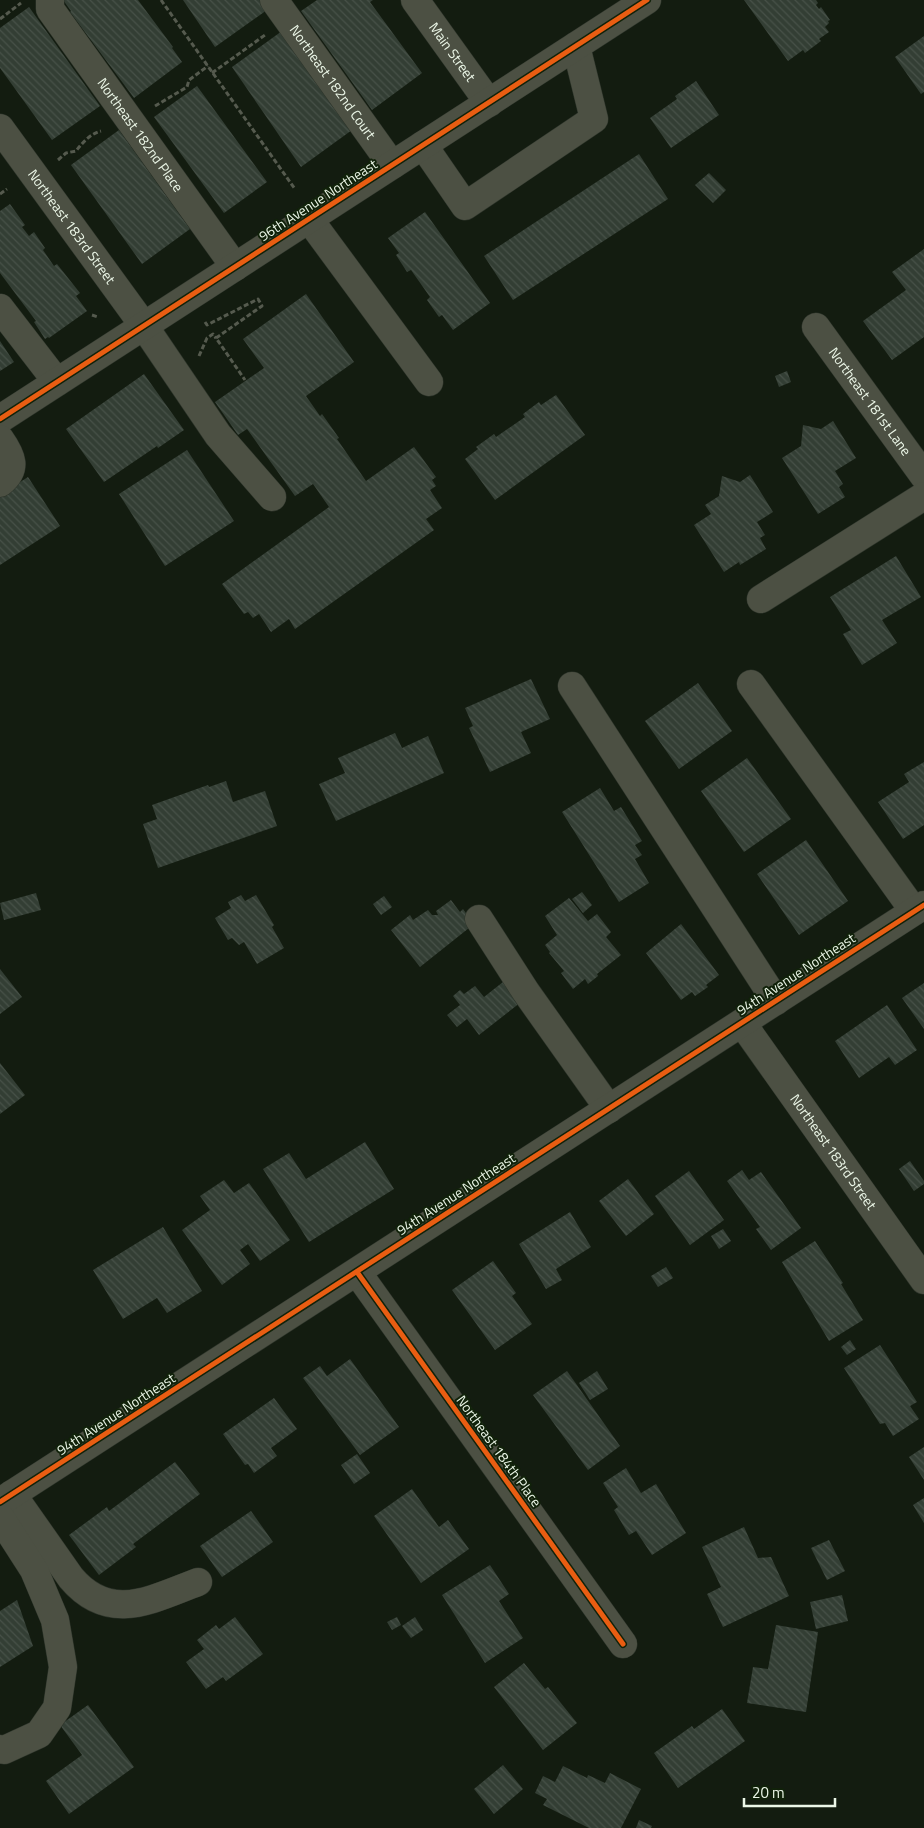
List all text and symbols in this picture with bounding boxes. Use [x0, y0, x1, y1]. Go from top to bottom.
street label: Main Street [424, 18, 481, 86]
street label: Northeast 182nd Court [285, 20, 381, 144]
street label: Northeast 182nd Place [93, 73, 189, 196]
street label: 96th Avenue Northeast [254, 153, 381, 246]
street label: Northeast 183rd Street [23, 165, 121, 288]
street label: Northeast 181st Lane [824, 343, 917, 460]
street label: 94th Avenue Northeast [732, 927, 859, 1020]
street label: Northeast 183rd Street [785, 1089, 882, 1214]
street label: 94th Avenue Northeast [392, 1147, 519, 1240]
street label: 94th Avenue Northeast [52, 1367, 179, 1460]
street label: Northeast 184th Place [452, 1391, 547, 1511]
scale bar [744, 1776, 835, 1808]
text: 20 m [752, 1781, 785, 1804]

